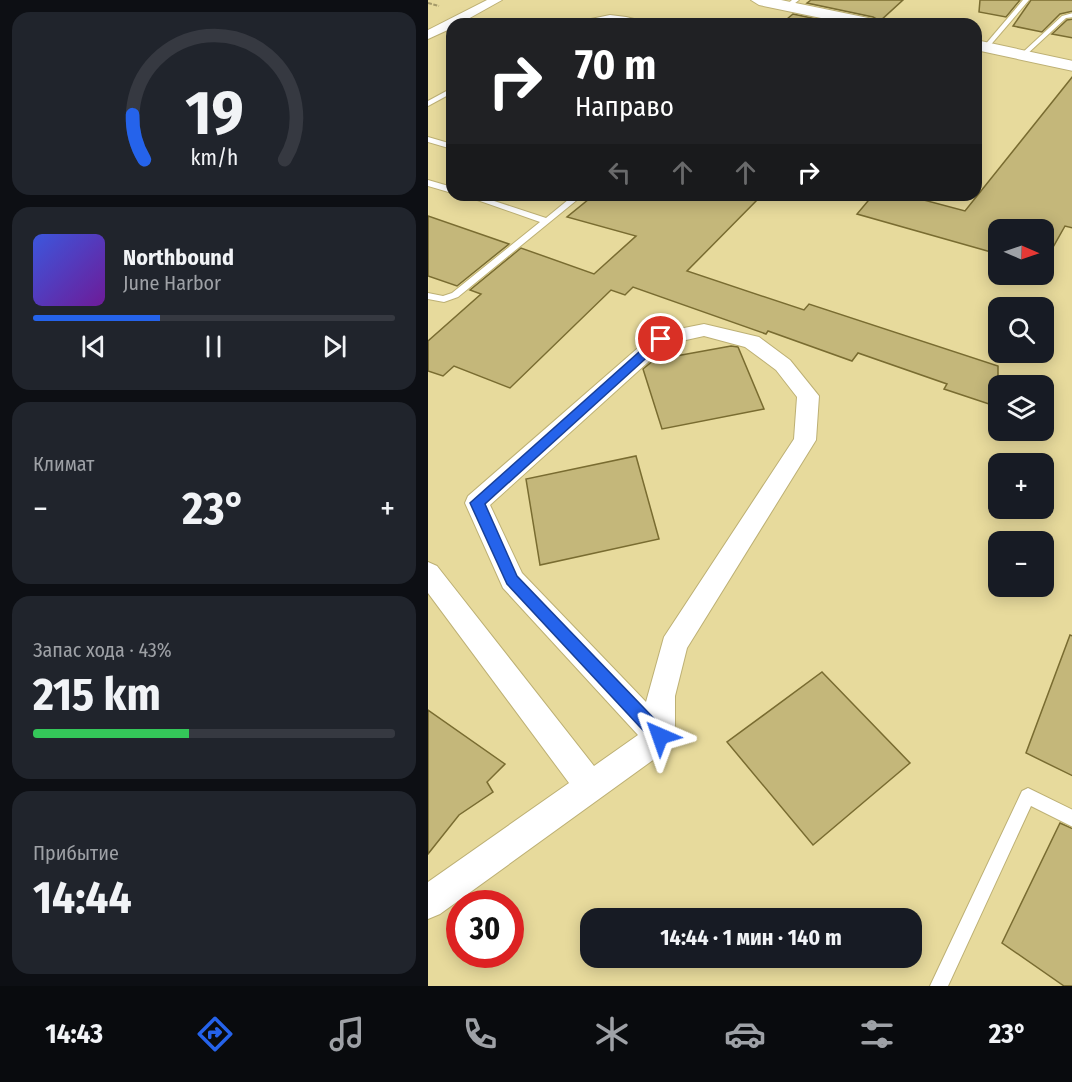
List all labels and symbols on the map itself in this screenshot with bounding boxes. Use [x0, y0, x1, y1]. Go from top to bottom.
north arrow [988, 219, 1054, 285]
pin [635, 313, 686, 364]
position arrow [628, 704, 692, 768]
speed limit sign: 30 [446, 890, 524, 968]

